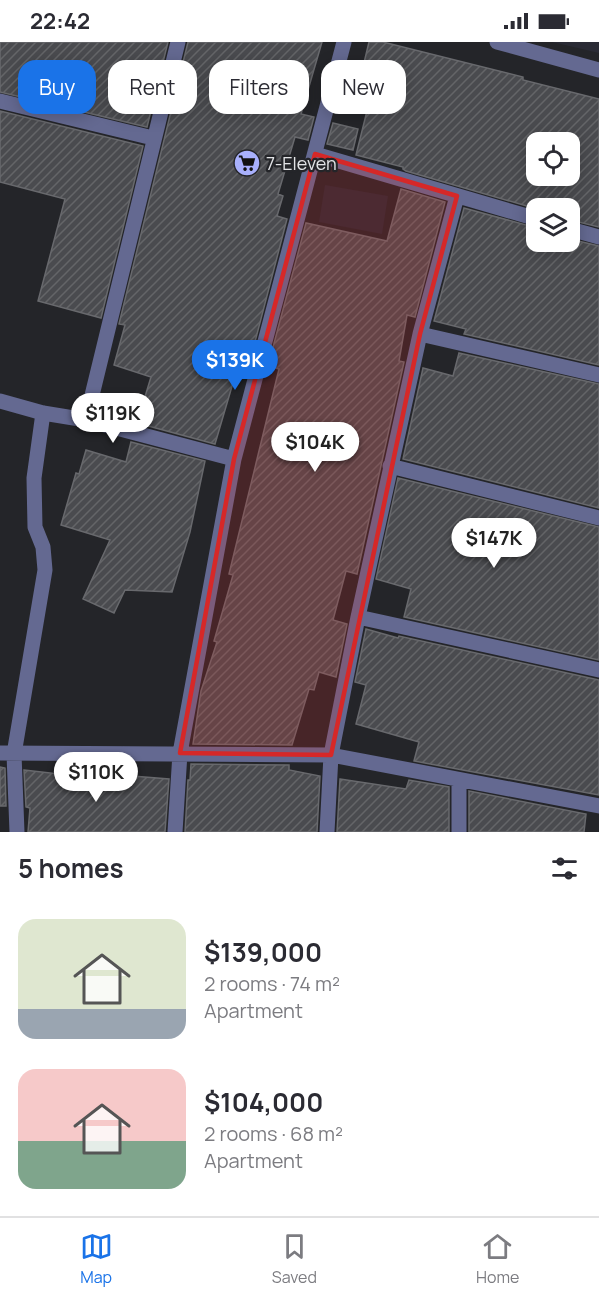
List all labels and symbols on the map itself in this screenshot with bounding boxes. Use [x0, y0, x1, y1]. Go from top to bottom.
supermarket icon: 7-Eleven [232, 148, 262, 178]
place label: 7-Eleven [266, 151, 337, 175]
pin: $139K [193, 340, 277, 391]
pin: $119K [71, 393, 155, 444]
pin: $104K [273, 422, 357, 473]
pin: $147K [452, 518, 536, 569]
pin: $110K [54, 752, 138, 803]

